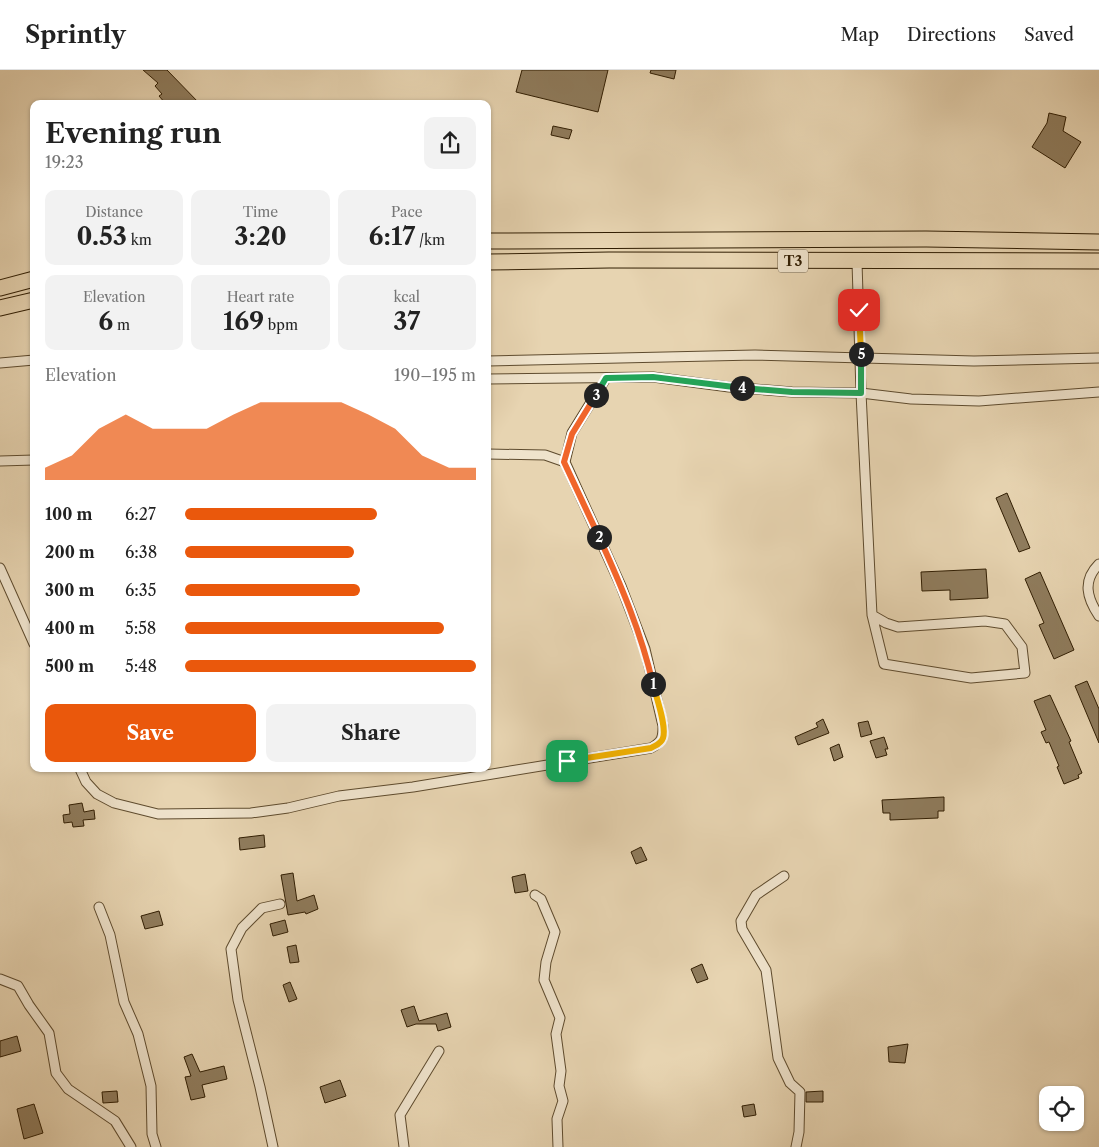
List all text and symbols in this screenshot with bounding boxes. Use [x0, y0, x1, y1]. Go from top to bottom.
text: Sprintly [25, 20, 126, 49]
text: Map [840, 24, 879, 46]
text: Directions [907, 24, 996, 46]
text: Saved [1024, 24, 1074, 46]
text: Evening run [45, 116, 221, 150]
button: share [424, 117, 476, 169]
text: 19:23 [45, 152, 84, 172]
text: Distance [85, 203, 143, 221]
text: Time [243, 203, 278, 221]
text: Pace [391, 203, 423, 221]
text: 0.53 [76, 221, 127, 252]
text: 3:20 [234, 221, 287, 252]
text: 6:17 [369, 221, 415, 252]
text: km [127, 231, 152, 249]
text: /km [415, 231, 445, 249]
road number: T3 [778, 250, 808, 272]
text: Elevation [83, 288, 145, 306]
text: Heart rate [227, 288, 294, 306]
text: kcal [394, 288, 420, 306]
pin [838, 289, 880, 331]
icon: check [845, 296, 873, 324]
text: 6 [98, 306, 113, 337]
text: 169 [223, 306, 264, 337]
text: 37 [393, 306, 420, 337]
text: m [113, 316, 130, 334]
text: bpm [264, 316, 298, 334]
pin: 5 [848, 342, 874, 366]
text: 5 [858, 345, 865, 363]
text: Elevation [45, 365, 116, 385]
text: 190–195 m [394, 365, 476, 385]
pin: 4 [730, 376, 754, 400]
text: 4 [738, 379, 747, 397]
pin: 3 [584, 382, 608, 408]
text: 3 [593, 386, 600, 404]
text: 100 m [45, 504, 92, 524]
text: 6:27 [125, 504, 156, 524]
pin: 2 [586, 524, 612, 550]
text: 2 [595, 528, 604, 546]
text: 200 m [45, 542, 95, 562]
text: 6:38 [125, 542, 157, 562]
text: 300 m [45, 580, 94, 600]
text: 6:35 [125, 580, 156, 600]
text: 400 m [45, 618, 95, 638]
text: 5:58 [125, 618, 156, 638]
text: 500 m [45, 656, 94, 676]
text: 5:48 [125, 656, 157, 676]
pin: 1 [640, 672, 666, 696]
text: 1 [650, 675, 657, 693]
button: Save [45, 704, 256, 762]
button: Share [266, 704, 476, 762]
pin [546, 740, 588, 782]
icon: arrive [553, 747, 581, 775]
map controls [1039, 1086, 1084, 1131]
button: locate [1039, 1086, 1084, 1131]

